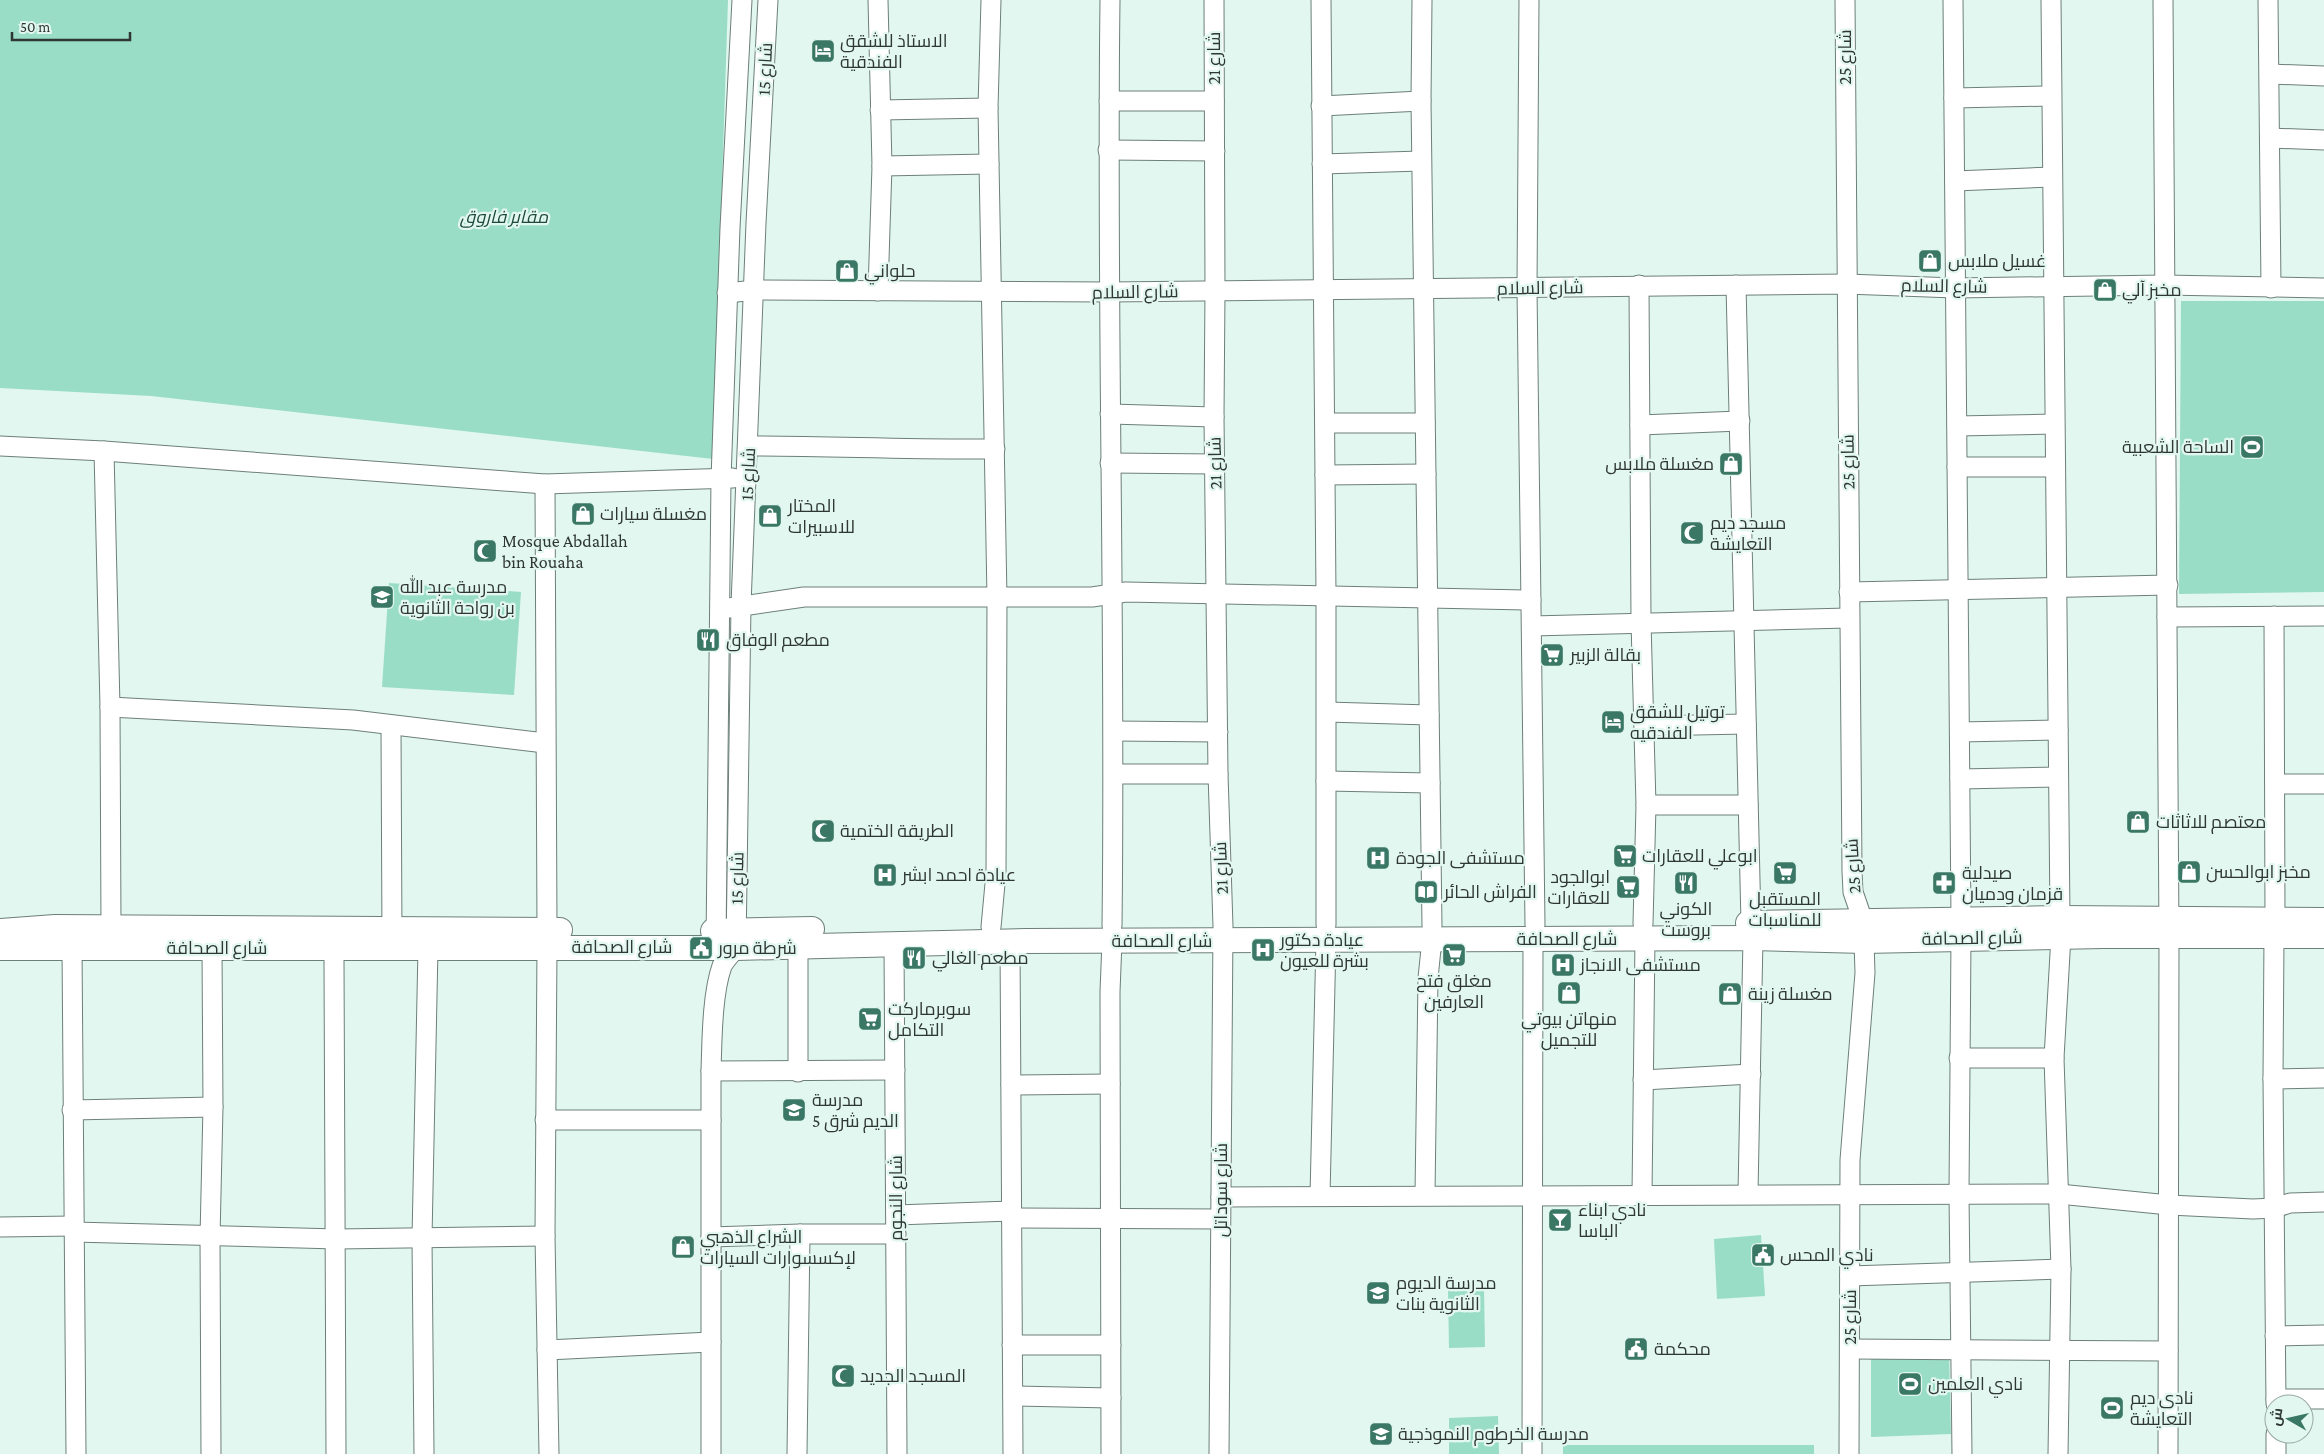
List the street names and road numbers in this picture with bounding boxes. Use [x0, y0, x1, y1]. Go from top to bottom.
street label: شارع 25 [1835, 29, 1857, 85]
street label: شارع 21 [1204, 32, 1226, 84]
street label: شارع 15 [754, 42, 778, 96]
street label: شارع السلام [1900, 275, 1988, 299]
street label: شارع السلام [1496, 277, 1584, 301]
street label: شارع السلام [1091, 281, 1179, 305]
street label: شارع 25 [1838, 434, 1860, 490]
street label: شارع 21 [1205, 436, 1227, 490]
street label: شارع 15 [737, 447, 761, 501]
street label: شارع 25 [1842, 838, 1866, 894]
street label: شارع 21 [1210, 841, 1234, 895]
street label: شارع 15 [727, 851, 749, 905]
street label: شارع الصحافة [1921, 927, 2023, 951]
street label: شارع الصحافة [1517, 929, 1617, 951]
street label: شارع الصحافة [1112, 931, 1212, 953]
street label: شارع الصحافة [572, 937, 672, 959]
street label: شارع الصحافة [167, 938, 267, 960]
street label: شارع سوداتل [1211, 1143, 1233, 1237]
street label: شارع النجوم [886, 1155, 908, 1241]
street label: شارع 25 [1840, 1289, 1862, 1345]

